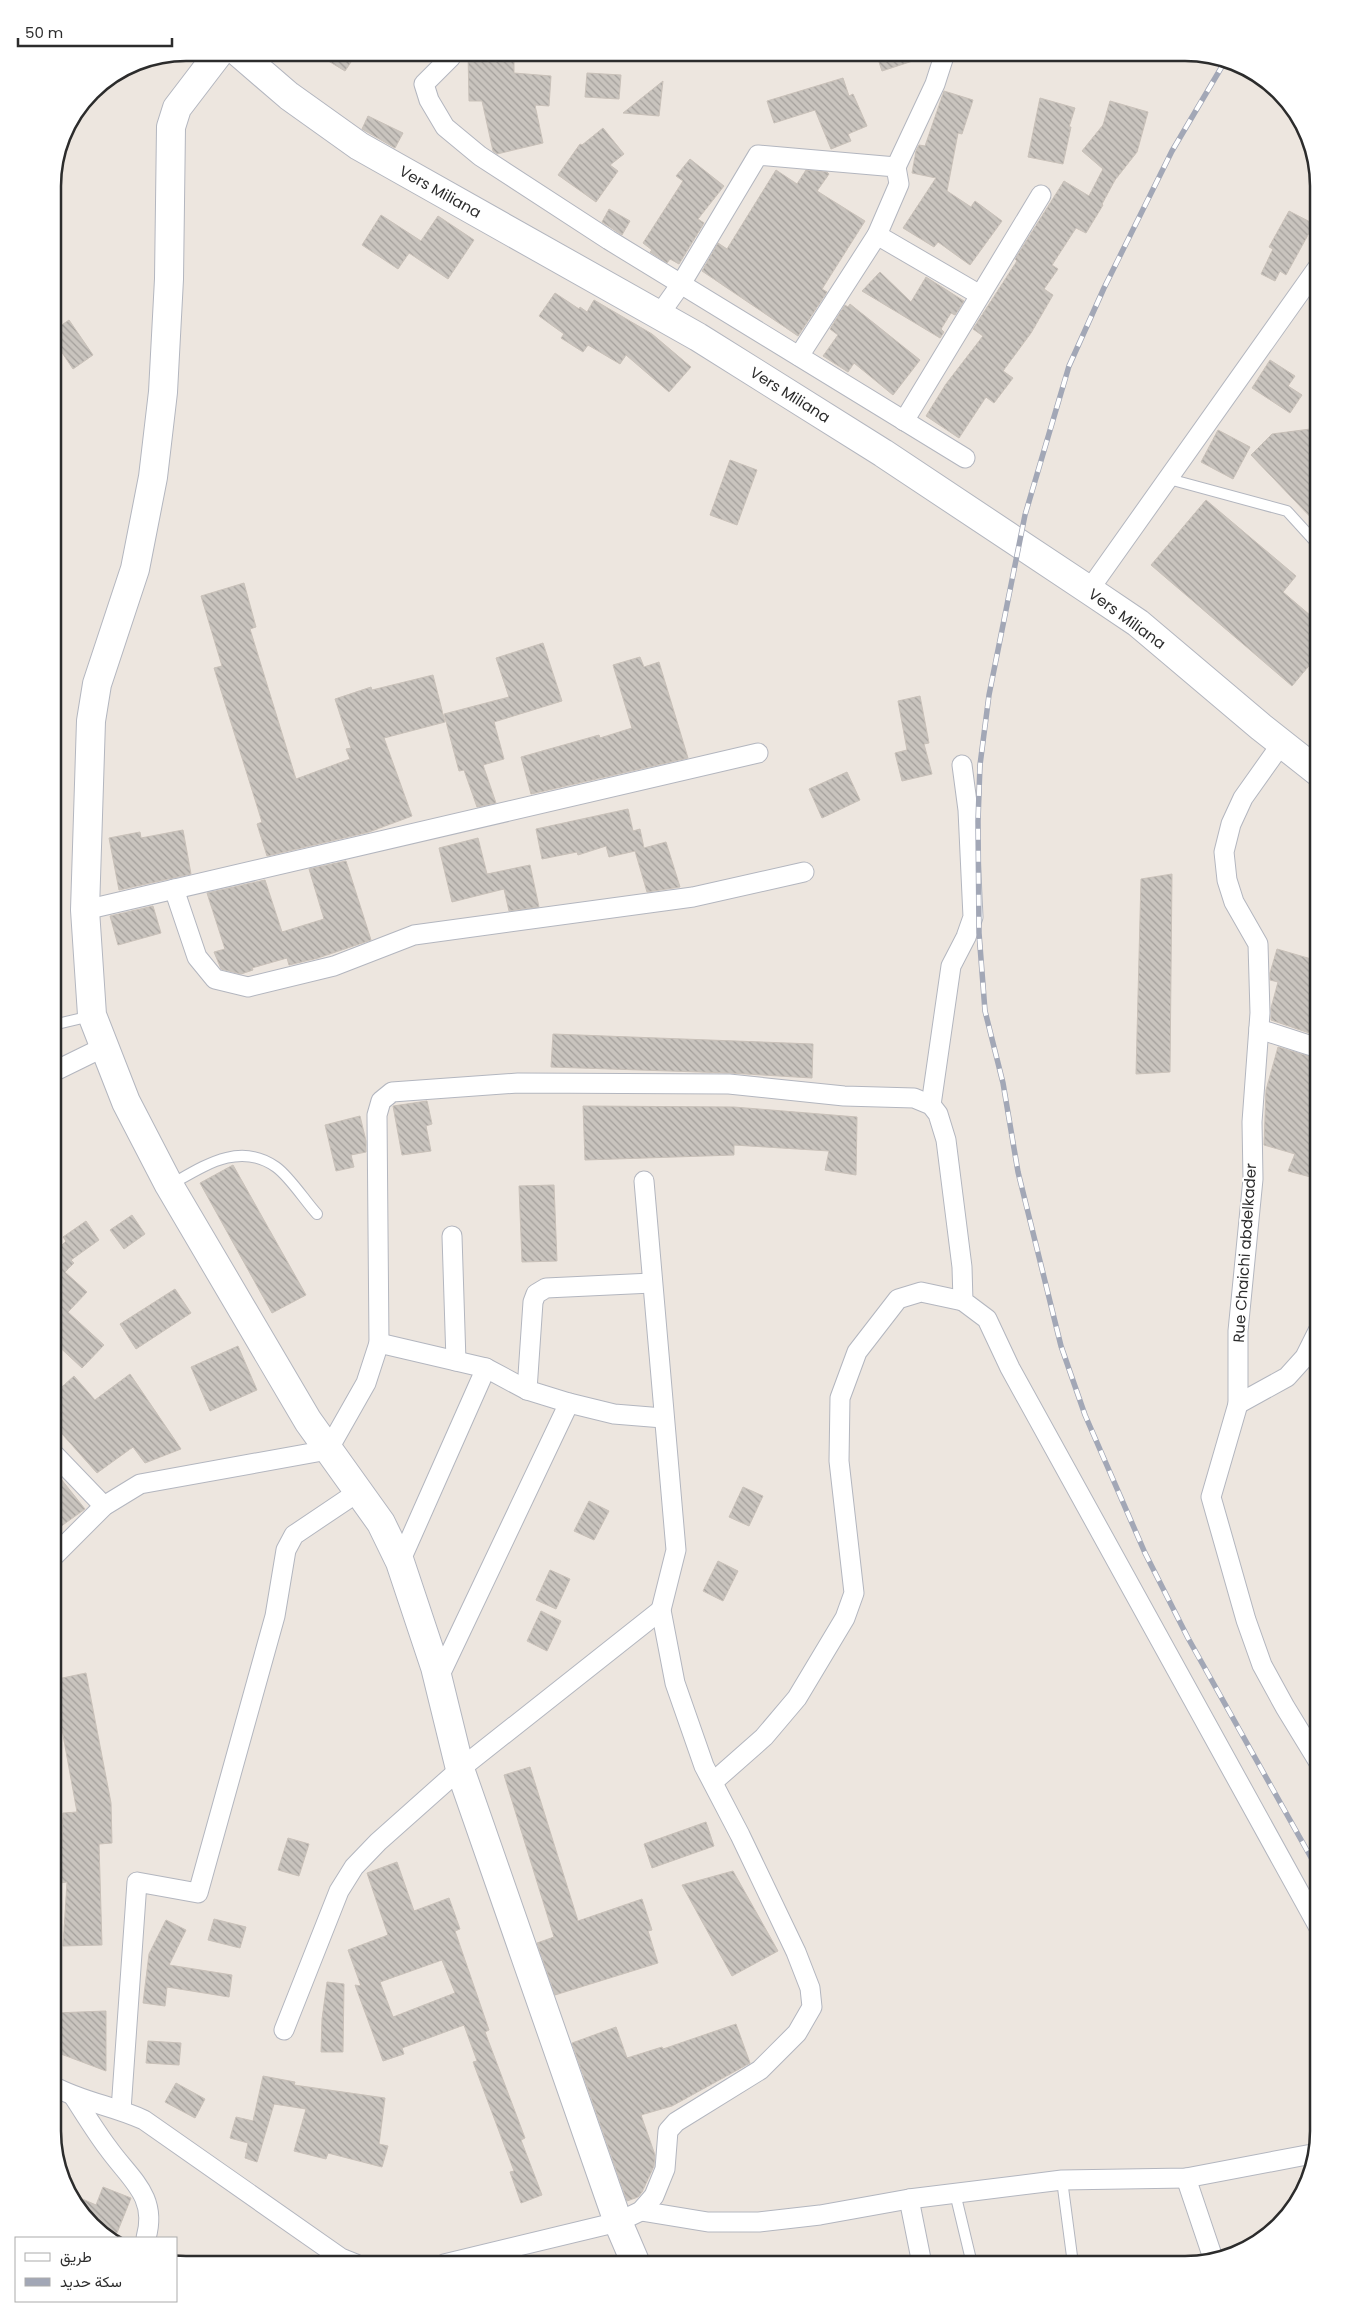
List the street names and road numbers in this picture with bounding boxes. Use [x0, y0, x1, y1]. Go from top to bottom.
street label: Vers Miliana [395, 160, 485, 223]
street label: Vers Miliana [746, 362, 834, 428]
street label: Vers Miliana [1084, 583, 1170, 654]
street label: Rue Chaichi abdelkader [1228, 1162, 1261, 1343]

